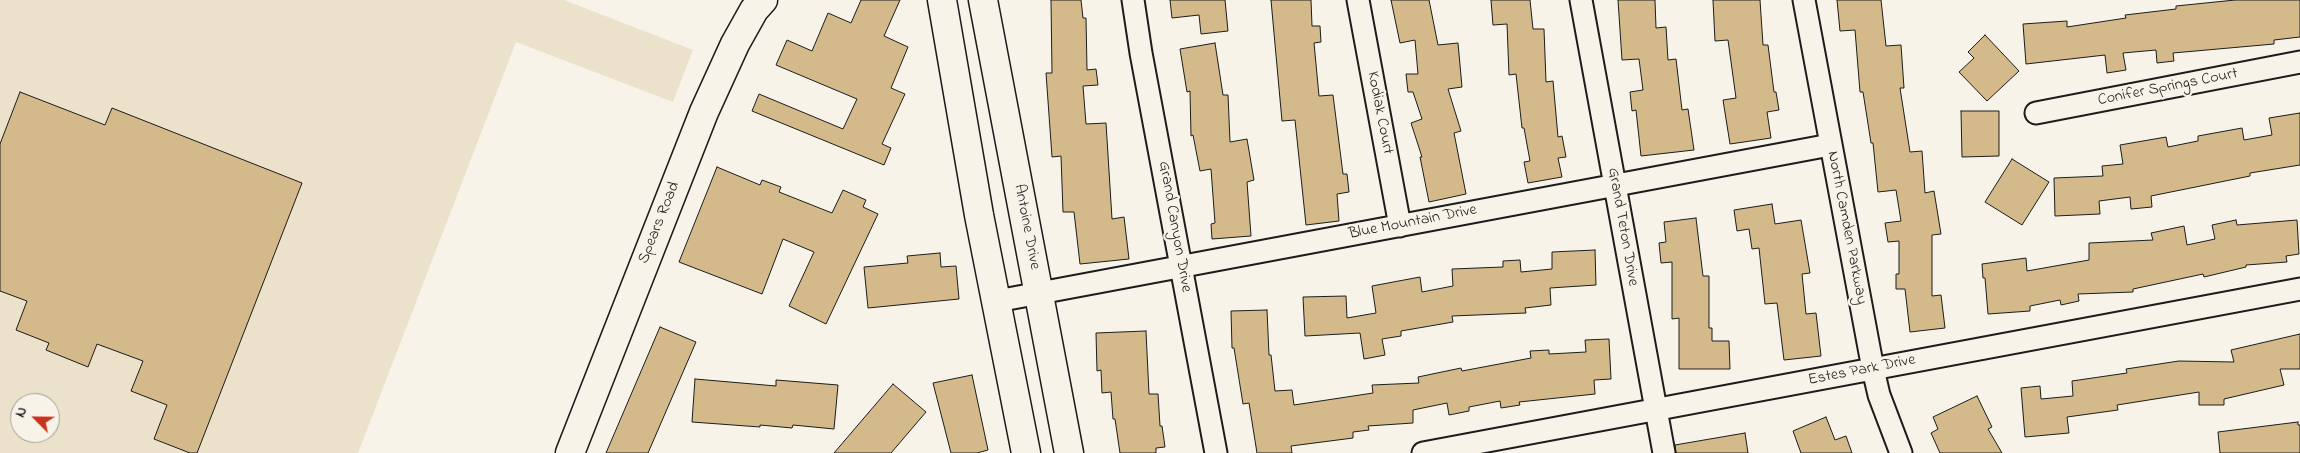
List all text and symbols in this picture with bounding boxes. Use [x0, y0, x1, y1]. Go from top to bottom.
street label: Conifer Springs Court [2096, 65, 2240, 111]
street label: Kodiak Court [1362, 70, 1396, 156]
street label: North Camden Parkway [1822, 150, 1870, 306]
street label: Grand Canyon Drive [1153, 160, 1195, 294]
street label: Grand Teton Drive [1602, 166, 1642, 288]
street label: Spears Road [635, 179, 685, 267]
street label: Antoine Drive [1008, 183, 1044, 271]
street label: Blue Mountain Drive [1347, 201, 1479, 245]
street label: Estes Park Drive [1807, 351, 1917, 391]
north arrow [10, 393, 60, 443]
text: N [10, 404, 33, 421]

